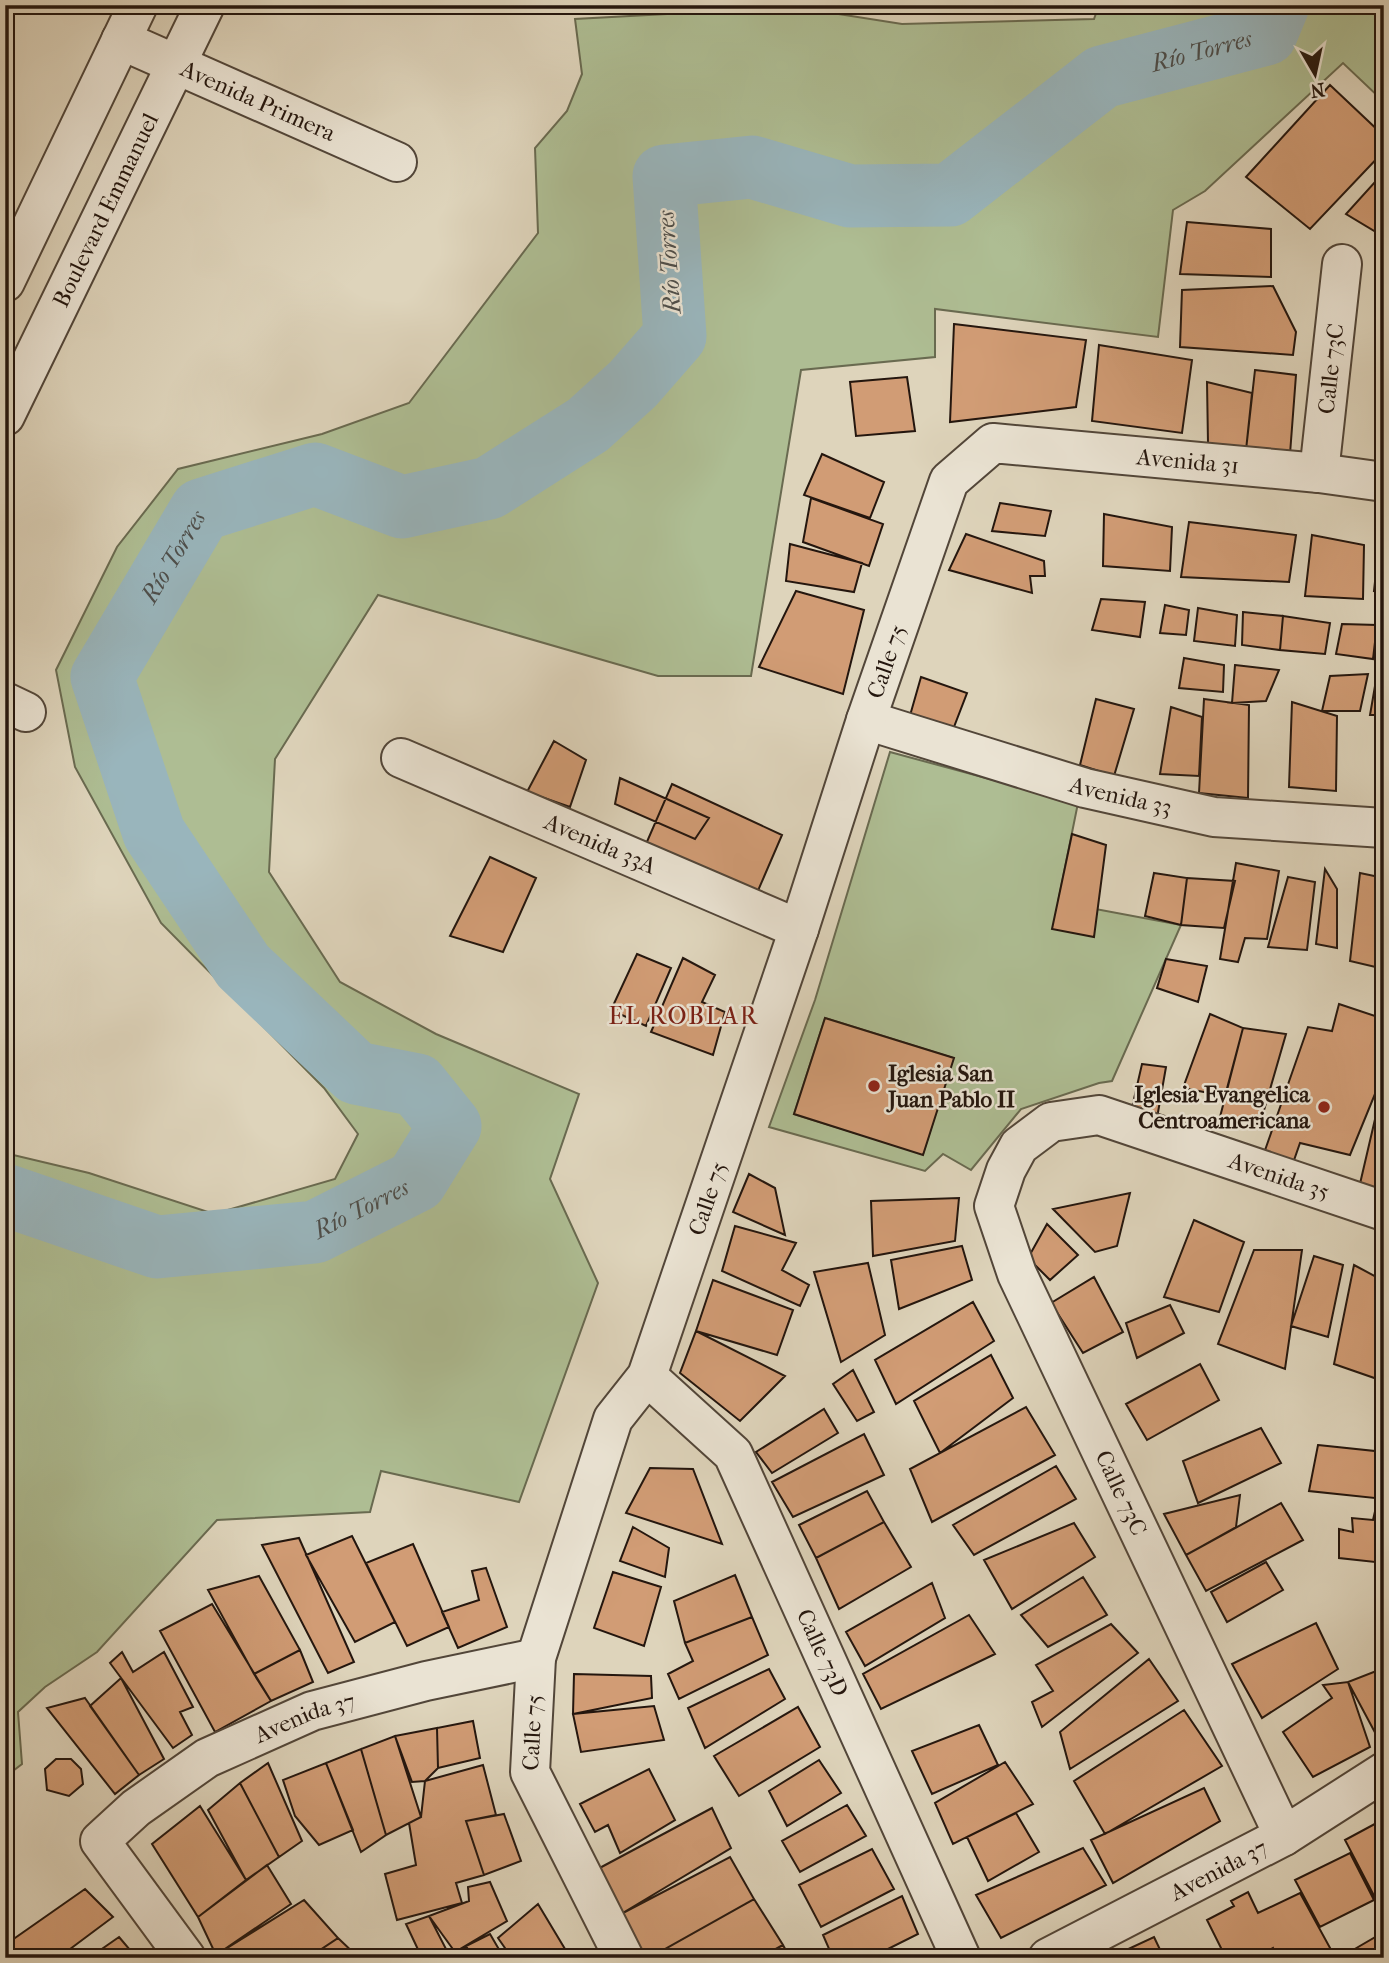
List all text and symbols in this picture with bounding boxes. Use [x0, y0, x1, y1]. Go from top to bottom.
water label: Río Torres [1146, 24, 1255, 78]
north arrow [1280, 38, 1350, 108]
street label: Avenida Primera [176, 54, 340, 147]
text: N [1308, 78, 1326, 102]
street label: Boulevard Emmanuel [47, 108, 164, 311]
water label: Río Torres [651, 209, 687, 316]
street label: Calle 73C [1312, 322, 1349, 415]
street label: Avenida 31 [1135, 443, 1240, 479]
water label: Río Torres [134, 505, 212, 610]
street label: Calle 75 [861, 621, 912, 702]
street label: Avenida 33 [1065, 770, 1174, 821]
street label: Avenida 33A [540, 807, 661, 880]
district label: EL ROBLAR [609, 1002, 759, 1030]
place label: Iglesia San Juan Pablo II [886, 1060, 1015, 1113]
marker: Iglesia San Juan Pablo II [866, 1078, 882, 1094]
place label: Iglesia Evangelica Centroamericana [1134, 1081, 1311, 1134]
marker: Iglesia Evangelica Centroamericana [1316, 1099, 1332, 1115]
street label: Avenida 35 [1225, 1146, 1333, 1205]
street label: Calle 75 [682, 1158, 732, 1239]
water label: Río Torres [307, 1173, 414, 1245]
street label: Calle 73C [1090, 1446, 1152, 1540]
street label: Calle 73D [791, 1605, 854, 1701]
street label: Avenida 37 [249, 1687, 358, 1749]
street label: Calle 75 [517, 1694, 548, 1771]
street label: Avenida 37 [1165, 1834, 1272, 1907]

